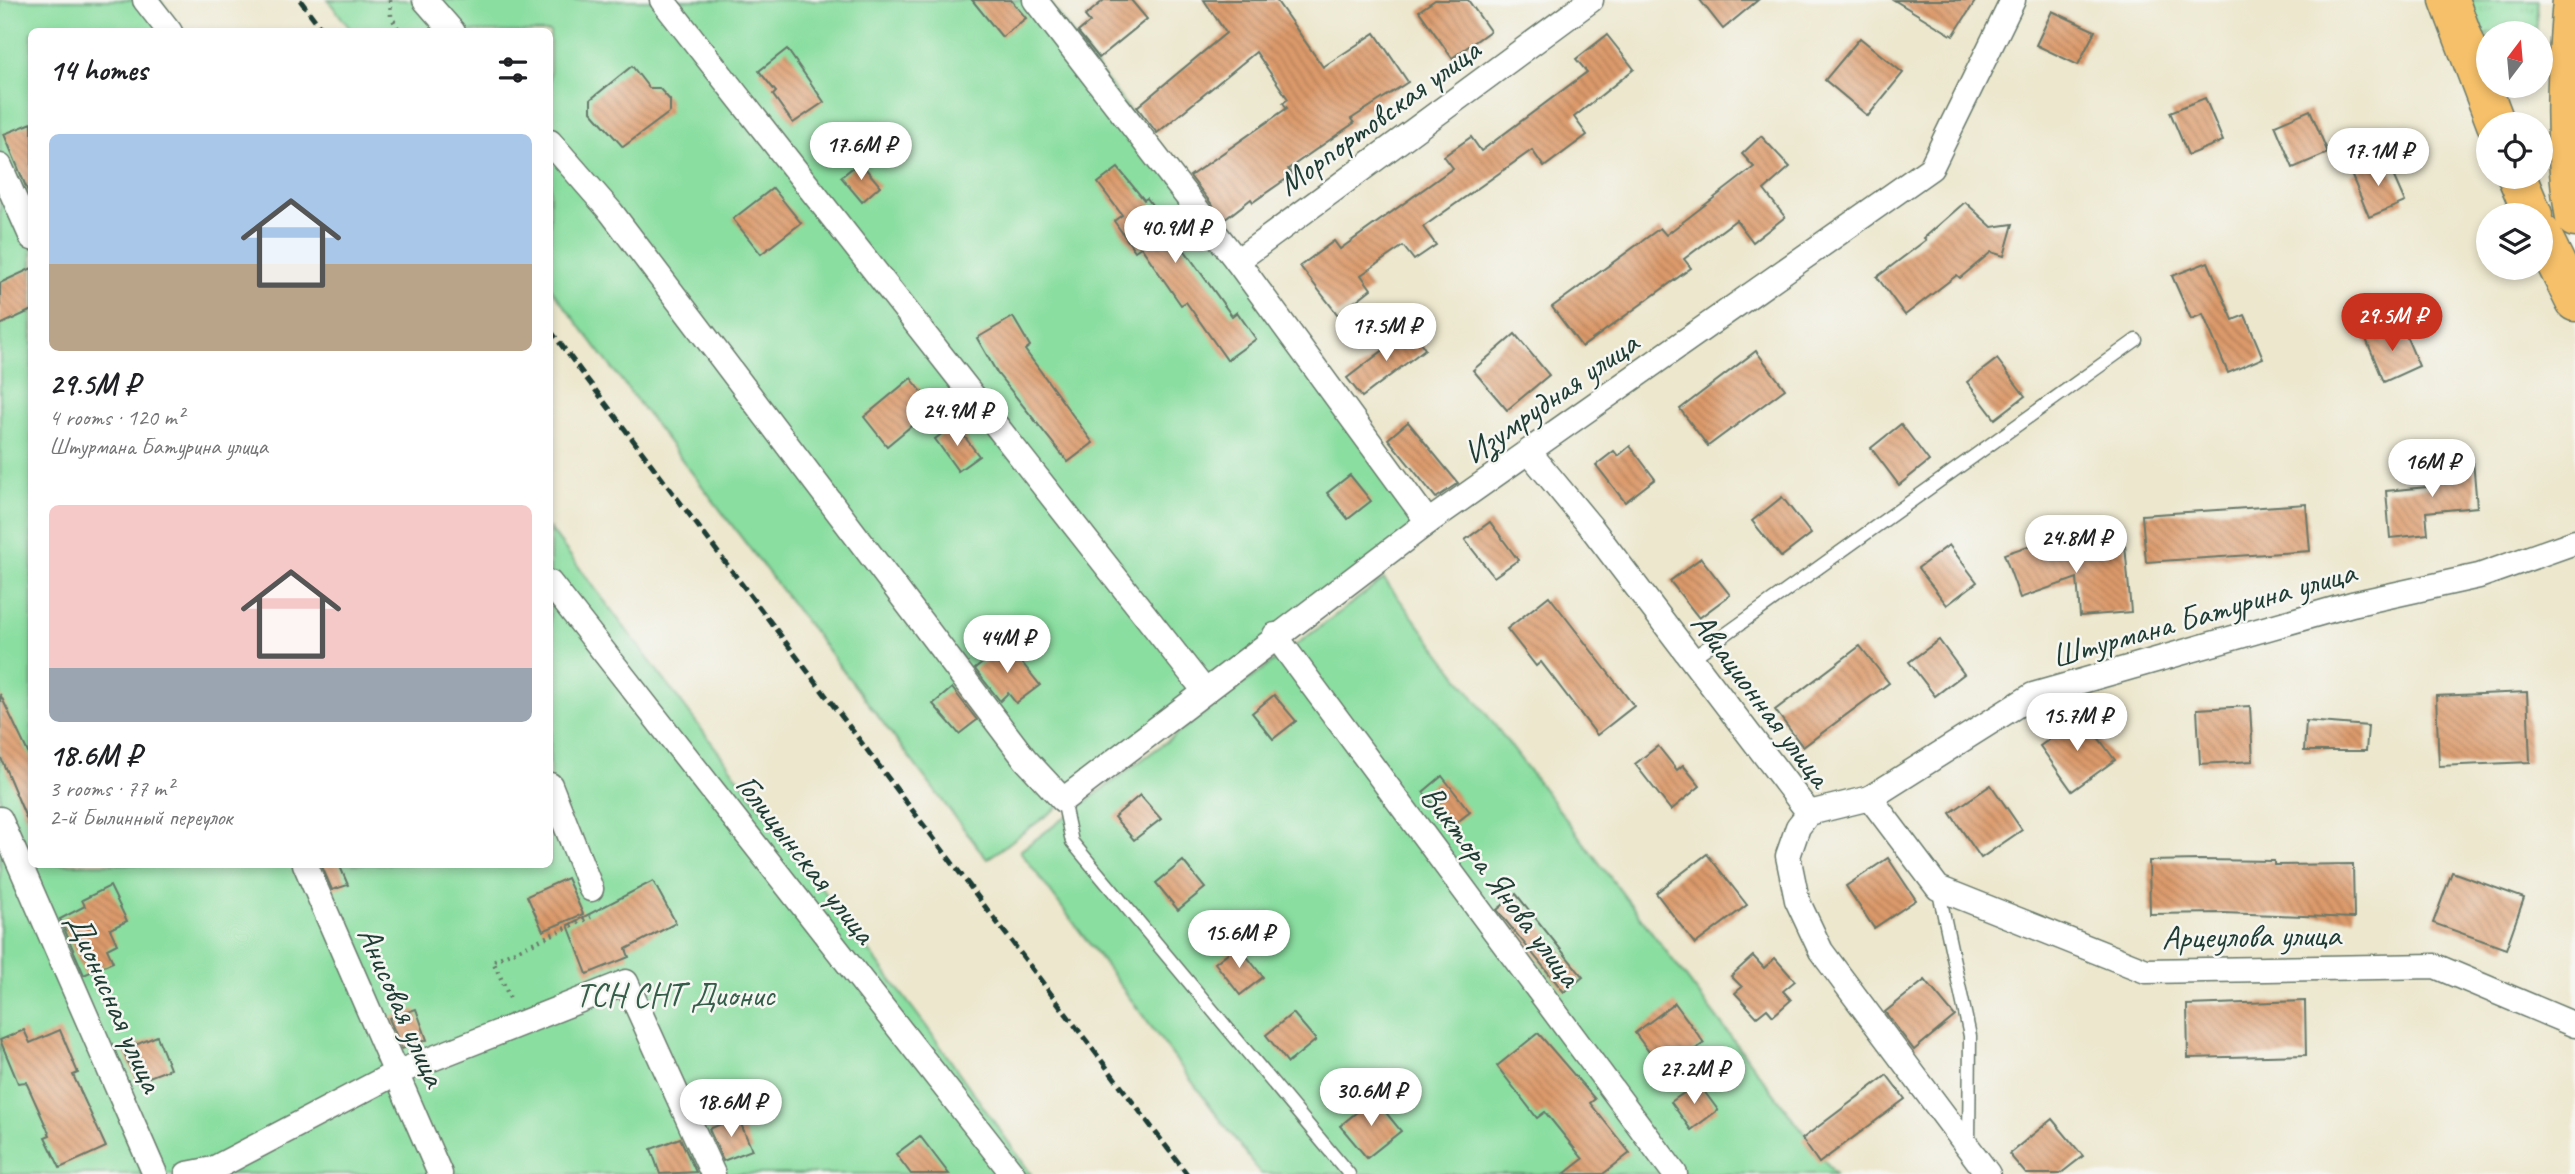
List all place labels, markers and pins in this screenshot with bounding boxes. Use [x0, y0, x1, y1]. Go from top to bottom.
pin: 17.6M ₽ [796, 122, 926, 182]
pin: 17.1M ₽ [2313, 128, 2443, 188]
pin: 40.9M ₽ [1110, 205, 1240, 265]
pin: 29.5M ₽ [2327, 294, 2457, 353]
pin: 17.5M ₽ [1321, 304, 1451, 363]
pin: 24.9M ₽ [892, 388, 1022, 448]
pin: 16M ₽ [2383, 440, 2481, 499]
pin: 24.8M ₽ [2011, 516, 2141, 575]
pin: 44M ₽ [958, 616, 1056, 675]
pin: 15.7M ₽ [2012, 694, 2142, 753]
pin: 15.6M ₽ [1174, 911, 1304, 970]
pin: 27.2M ₽ [1629, 1046, 1759, 1106]
pin: 30.6M ₽ [1306, 1068, 1436, 1128]
pin: 18.6M ₽ [666, 1080, 796, 1139]

